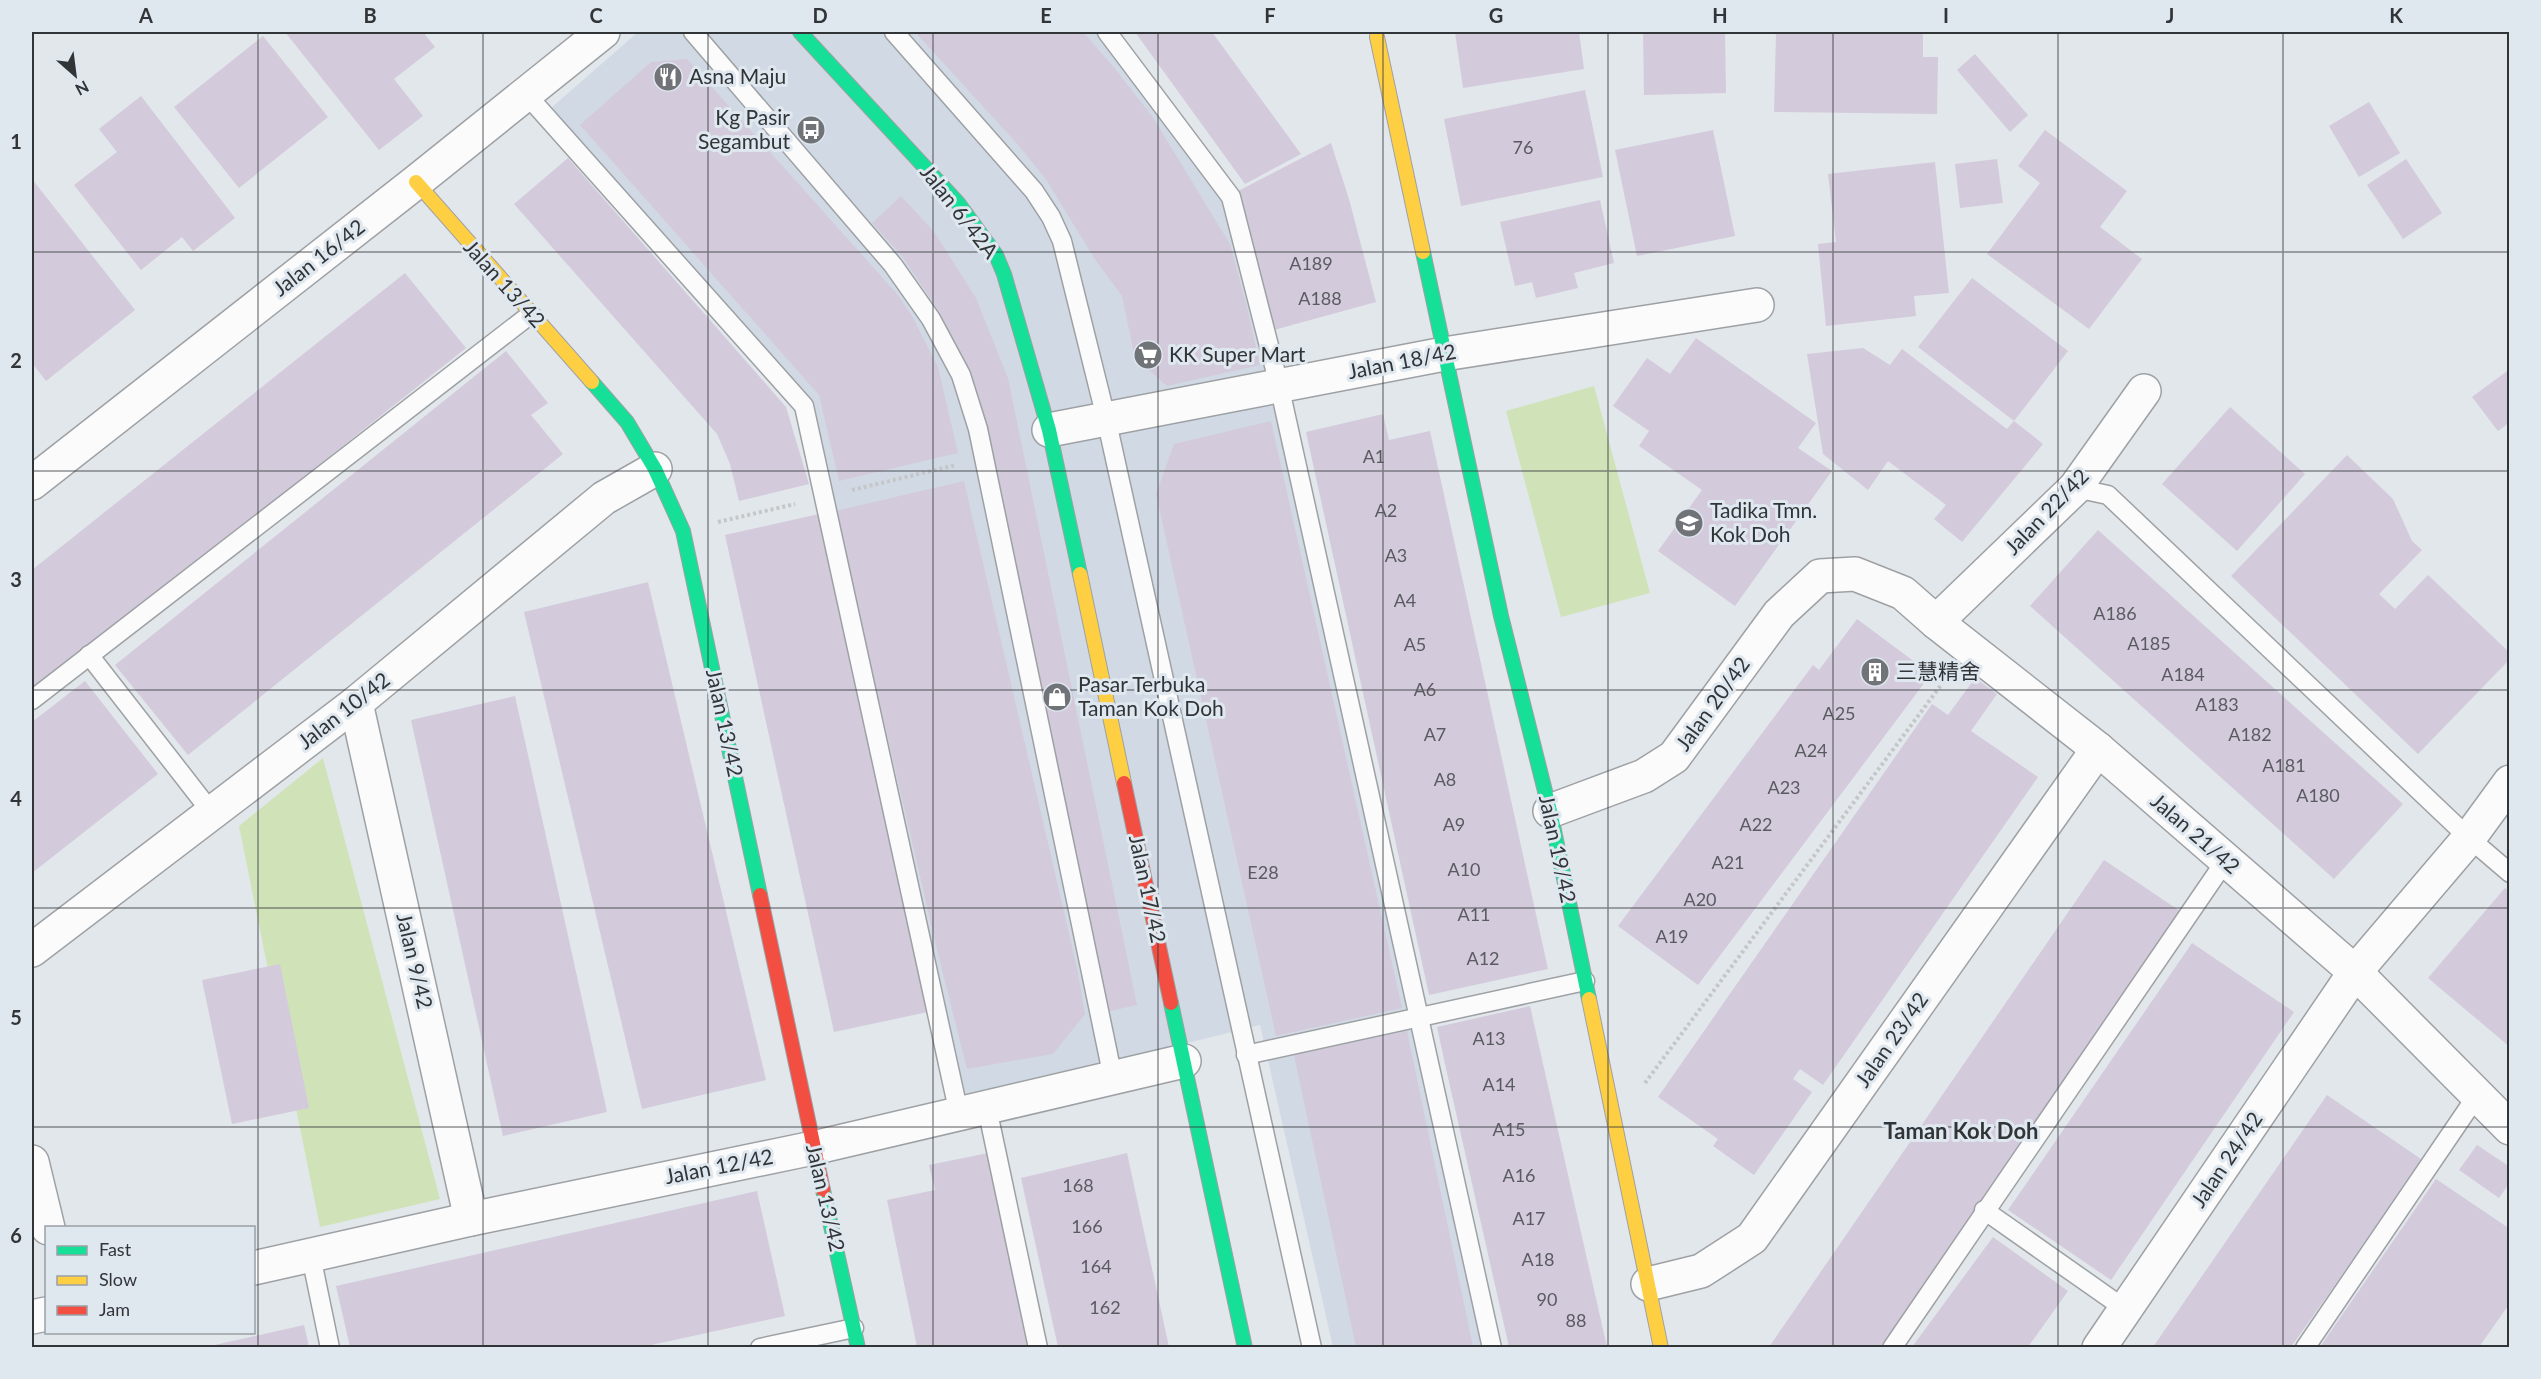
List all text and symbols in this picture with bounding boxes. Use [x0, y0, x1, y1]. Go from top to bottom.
text: A [138, 3, 153, 27]
text: B [363, 3, 377, 27]
text: C [589, 3, 603, 27]
text: D [812, 3, 828, 27]
text: E [1040, 3, 1052, 27]
text: F [1264, 3, 1276, 27]
text: G [1489, 3, 1503, 27]
text: H [1712, 3, 1728, 27]
text: I [1943, 3, 1949, 27]
text: J [2166, 3, 2174, 27]
text: K [2389, 3, 2403, 27]
north arrow [45, 45, 105, 105]
restaurant icon: Asna Maju [652, 61, 684, 93]
place label: Asna Maju [689, 63, 786, 88]
text: N [72, 77, 92, 100]
place label: Kg Pasir Segambut [698, 104, 790, 153]
bus stop icon: Kg Pasir Segambut [795, 114, 827, 146]
text: 1 [10, 129, 22, 153]
house number: 76 [1513, 136, 1533, 158]
street label: Jalan 6/42A [916, 159, 1005, 263]
street label: Jalan 16/42 [267, 213, 369, 300]
street label: Jalan 13/42 [459, 234, 551, 332]
house number: A189 [1289, 252, 1333, 274]
house number: A188 [1298, 287, 1342, 309]
street label: Jalan 18/42 [1346, 338, 1458, 383]
supermarket icon: KK Super Mart [1132, 339, 1164, 371]
place label: KK Super Mart [1169, 341, 1306, 366]
text: 2 [10, 348, 22, 372]
house number: A1 [1363, 445, 1385, 467]
street label: Jalan 22/42 [1999, 463, 2093, 559]
place label: Tadika Tmn. Kok Doh [1710, 497, 1817, 546]
house number: A2 [1375, 499, 1397, 521]
school or university icon: Tadika Tmn. Kok Doh [1673, 507, 1705, 539]
house number: A3 [1385, 544, 1407, 566]
text: 3 [10, 567, 22, 591]
house number: A4 [1394, 589, 1416, 611]
house number: A186 [2093, 602, 2137, 624]
house number: A185 [2127, 632, 2171, 654]
house number: A5 [1404, 633, 1426, 655]
street label: Jalan 20/42 [1669, 651, 1754, 755]
building icon: 三慧精舍 [1859, 656, 1891, 688]
place label: 三慧精舍 [1896, 658, 1980, 683]
house number: A184 [2161, 663, 2205, 685]
street label: Jalan 10/42 [292, 666, 394, 753]
street label: Jalan 13/42 [702, 666, 749, 779]
place label: Pasar Terbuka Taman Kok Doh [1078, 671, 1224, 720]
house number: A6 [1414, 678, 1436, 700]
shop icon: Pasar Terbuka Taman Kok Doh [1041, 681, 1073, 713]
house number: A183 [2195, 693, 2239, 715]
house number: A25 [1822, 702, 1856, 724]
house number: A7 [1424, 723, 1446, 745]
house number: A182 [2228, 723, 2272, 745]
house number: A24 [1794, 739, 1828, 761]
house number: A181 [2262, 754, 2306, 776]
house number: A8 [1434, 768, 1456, 790]
house number: A23 [1767, 776, 1801, 798]
house number: A180 [2296, 784, 2340, 806]
text: 4 [10, 786, 22, 810]
street label: Jalan 21/42 [2146, 787, 2246, 878]
street label: Jalan 19/42 [1535, 792, 1582, 905]
house number: A9 [1443, 813, 1465, 835]
house number: A22 [1739, 813, 1773, 835]
street label: Jalan 17/42 [1125, 832, 1172, 945]
house number: A21 [1711, 851, 1745, 873]
house number: A10 [1447, 858, 1481, 880]
house number: E28 [1247, 861, 1279, 883]
house number: A20 [1683, 888, 1717, 910]
house number: A11 [1457, 903, 1491, 925]
street label: Jalan 9/42 [392, 910, 439, 1011]
house number: A19 [1655, 925, 1689, 947]
house number: A12 [1466, 947, 1500, 969]
street label: Jalan 23/42 [1849, 987, 1932, 1091]
text: 5 [10, 1005, 22, 1029]
house number: A13 [1472, 1027, 1506, 1049]
house number: A14 [1482, 1073, 1516, 1095]
street label: Jalan 24/42 [2185, 1107, 2267, 1212]
district label: Taman Kok Doh [1884, 1117, 2038, 1144]
house number: A15 [1492, 1118, 1526, 1140]
street label: Jalan 13/42 [802, 1141, 851, 1254]
street label: Jalan 12/42 [663, 1143, 775, 1188]
house number: A16 [1502, 1164, 1536, 1186]
house number: 168 [1062, 1174, 1094, 1196]
house number: A17 [1512, 1207, 1546, 1229]
house number: 166 [1071, 1215, 1103, 1237]
text: 6 [10, 1223, 22, 1247]
legend [45, 1226, 255, 1334]
text: Fast [99, 1238, 132, 1260]
house number: A18 [1521, 1248, 1555, 1270]
house number: 164 [1080, 1255, 1112, 1277]
text: Slow [99, 1268, 137, 1290]
house number: 90 [1537, 1288, 1557, 1310]
house number: 162 [1089, 1296, 1121, 1318]
text: Jam [99, 1298, 130, 1320]
house number: 88 [1566, 1309, 1586, 1331]

